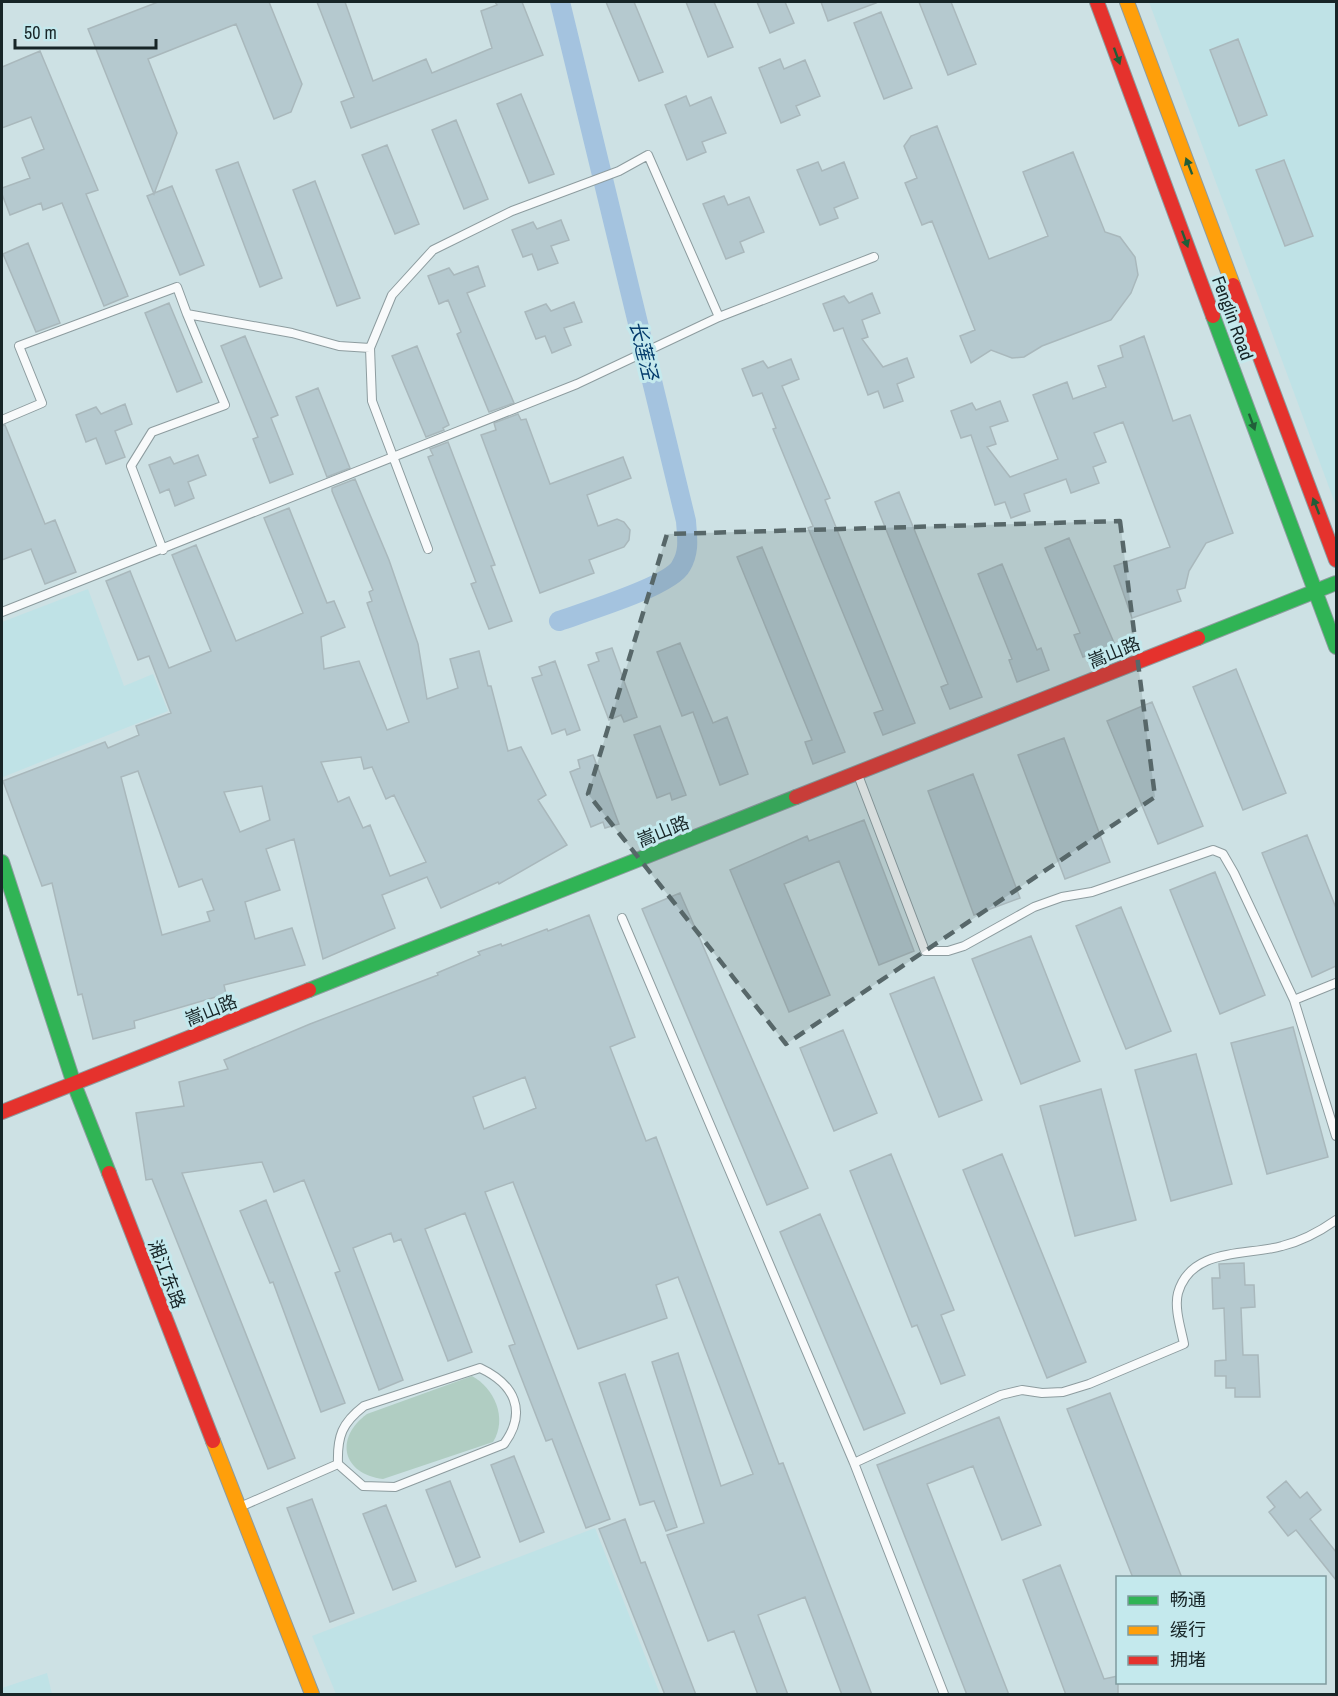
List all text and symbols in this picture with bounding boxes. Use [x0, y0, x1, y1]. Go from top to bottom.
scale bar [15, 12, 156, 50]
text: 50 m [24, 20, 57, 45]
one-way arrow [1112, 48, 1122, 66]
one-way arrow [1183, 157, 1193, 175]
one-way arrow [1180, 230, 1190, 248]
street label: Fenglin Road [1206, 272, 1260, 364]
water label: 长莲泾 [624, 318, 665, 384]
one-way arrow [1248, 413, 1258, 431]
one-way arrow [1311, 497, 1320, 515]
street label: 嵩山路 [1084, 630, 1144, 674]
street label: 嵩山路 [633, 809, 693, 853]
street label: 嵩山路 [181, 988, 241, 1032]
street label: 湘江东路 [142, 1236, 192, 1312]
legend [1116, 1576, 1326, 1684]
text: 畅通 [1170, 1587, 1206, 1612]
text: 缓行 [1170, 1617, 1206, 1642]
text: 拥堵 [1170, 1647, 1206, 1672]

